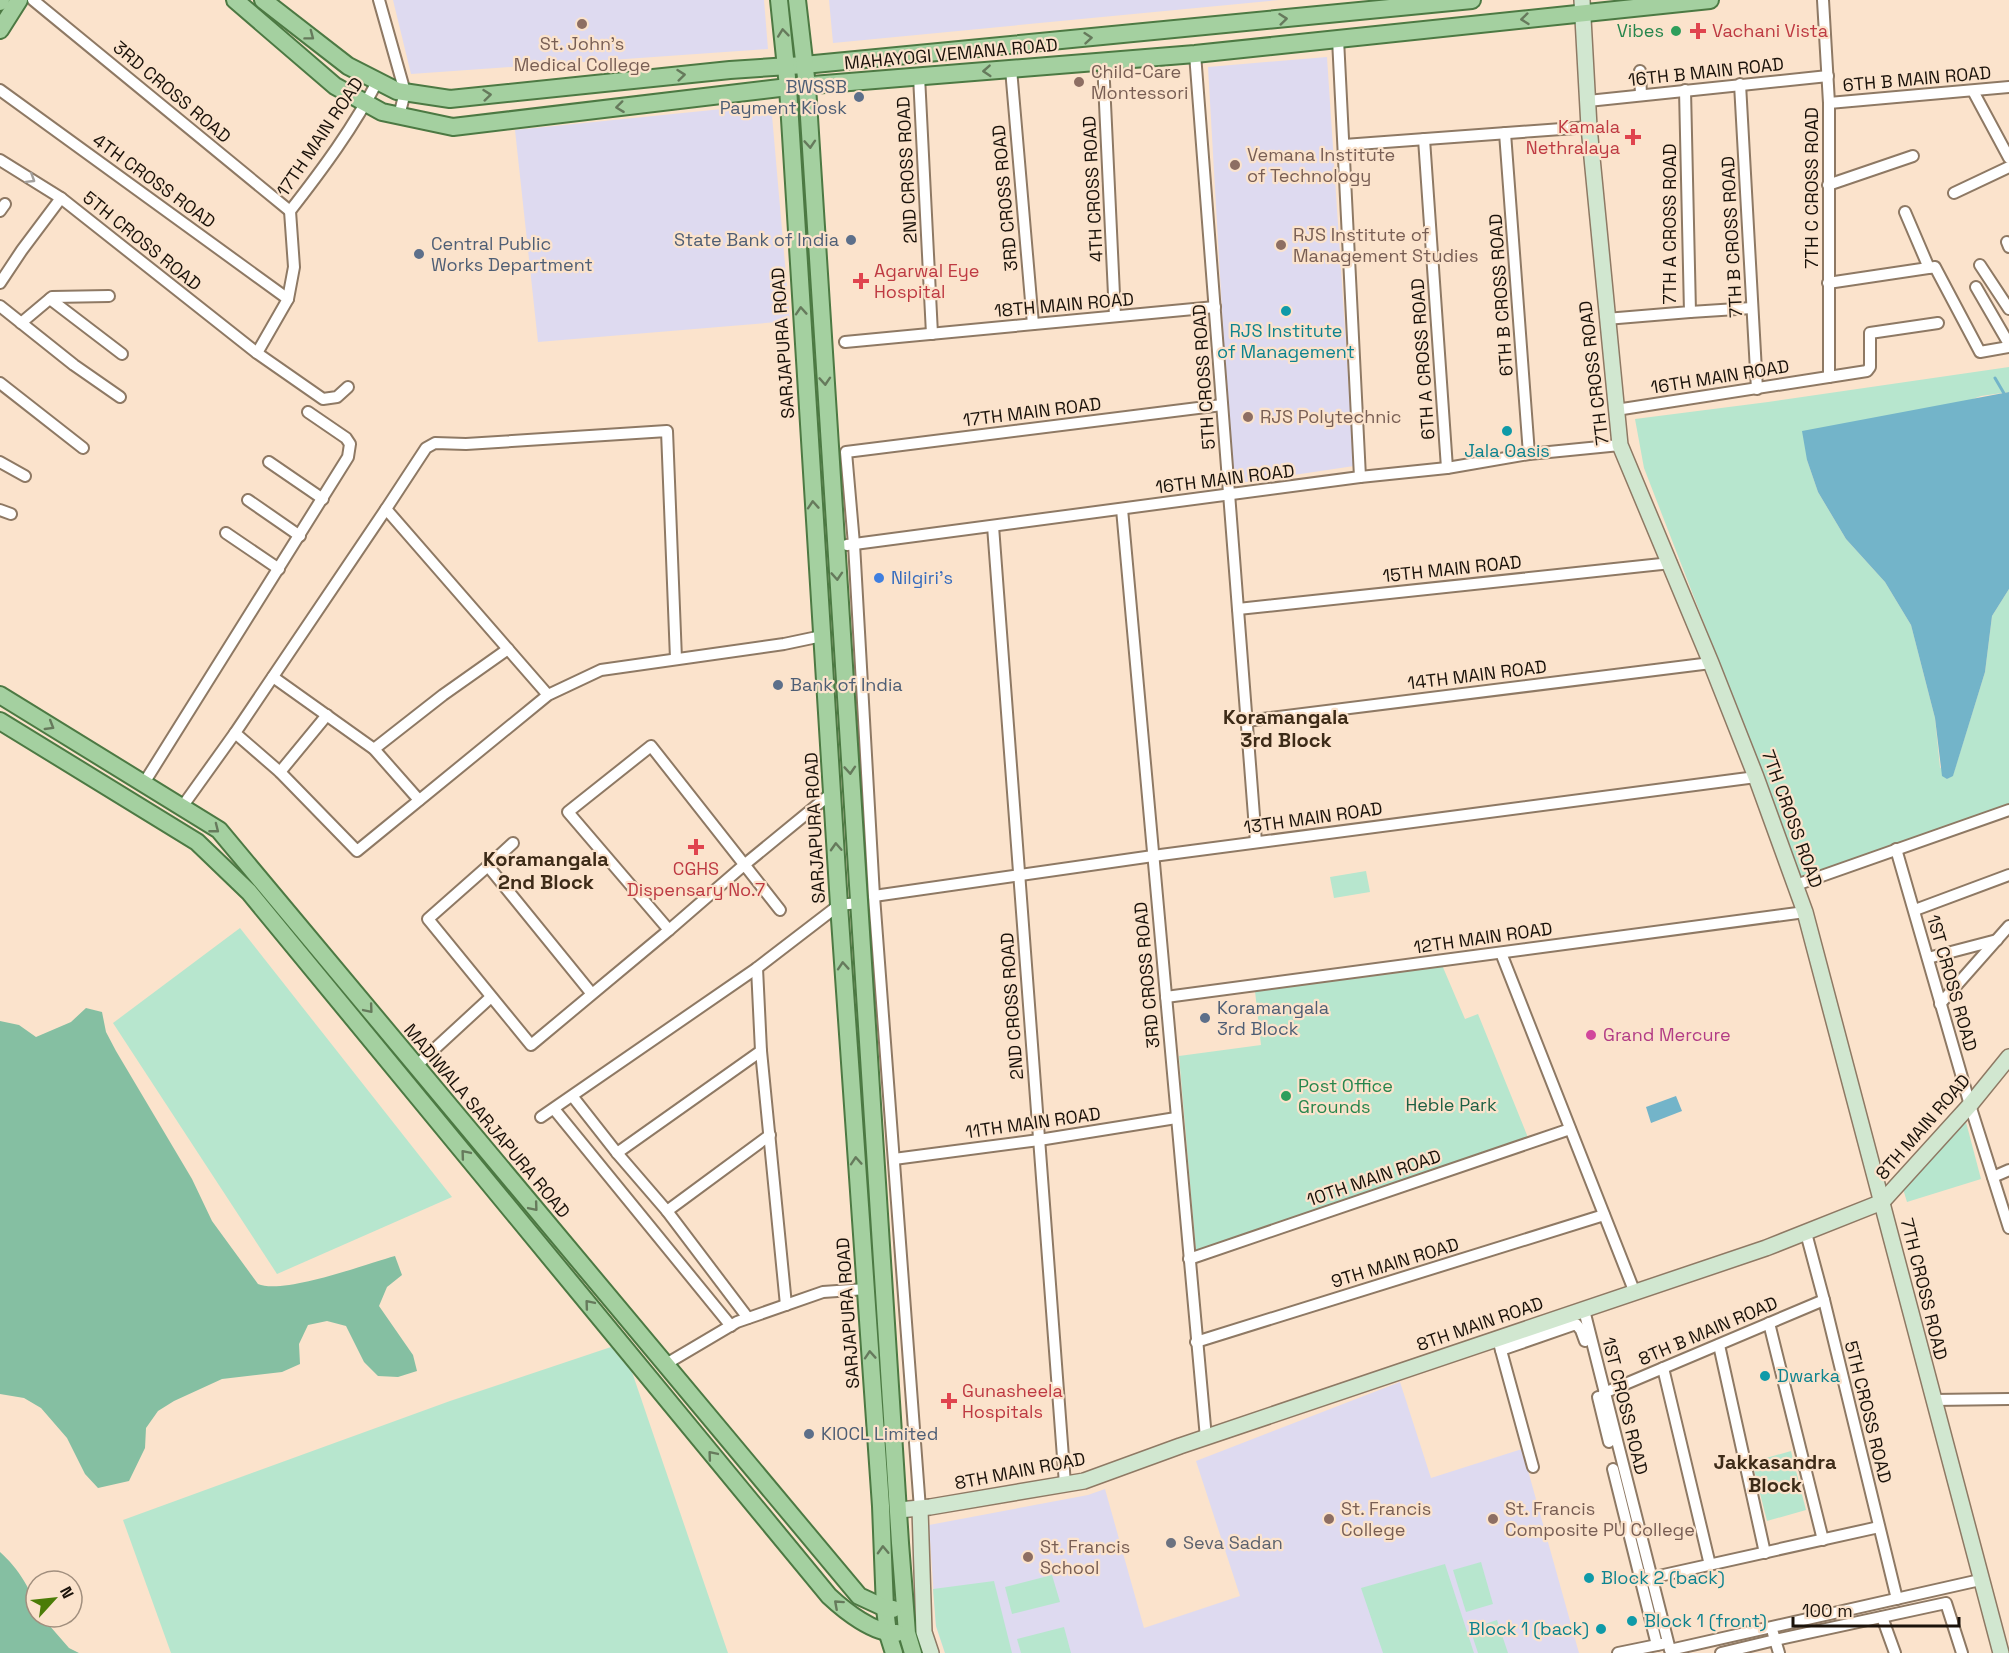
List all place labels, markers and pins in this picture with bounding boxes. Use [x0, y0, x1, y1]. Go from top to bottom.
marker: St. John's Medical College [575, 17, 589, 31]
place label: Vibes [1617, 19, 1664, 42]
place label: Vachani Vista [1712, 19, 1828, 42]
marker: Vachani Vista [1689, 22, 1707, 40]
marker: Vibes [1669, 24, 1683, 38]
place label: St. John's Medical College [514, 32, 650, 76]
place label: Child-Care Montessori [1091, 60, 1188, 104]
place label: BWSSB Payment Kiosk [720, 75, 847, 119]
marker: Child-Care Montessori [1072, 75, 1086, 89]
marker: BWSSB Payment Kiosk [852, 90, 866, 104]
place label: Kamala Nethralaya [1526, 115, 1620, 159]
marker: Kamala Nethralaya [1624, 128, 1642, 146]
place label: Vemana Institute of Technology [1247, 143, 1395, 187]
marker: Vemana Institute of Technology [1228, 158, 1242, 172]
place label: RJS Institute of Management Studies [1293, 223, 1479, 267]
place label: State Bank of India [674, 228, 839, 251]
place label: Central Public Works Department [431, 232, 593, 276]
marker: State Bank of India [844, 233, 858, 247]
marker: RJS Institute of Management Studies [1274, 238, 1288, 252]
marker: Central Public Works Department [412, 247, 426, 261]
place label: Agarwal Eye Hospital [874, 259, 980, 303]
marker: Agarwal Eye Hospital [852, 272, 870, 290]
marker: RJS Institute of Management [1279, 304, 1293, 318]
place label: RJS Institute of Management [1217, 319, 1355, 363]
place label: RJS Polytechnic [1260, 405, 1401, 428]
marker: RJS Polytechnic [1241, 410, 1255, 424]
marker: Jala Oasis [1500, 424, 1514, 438]
place label: Jala Oasis [1464, 439, 1550, 462]
place label: Nilgiri's [891, 566, 953, 589]
marker: Nilgiri's [872, 571, 886, 585]
place label: Bank of India [790, 673, 903, 696]
marker: Bank of India [771, 678, 785, 692]
marker: CGHS Dispensary No.7 [687, 838, 705, 856]
place label: CGHS Dispensary No.7 [627, 857, 765, 901]
place label: Koramangala 3rd Block [1217, 996, 1329, 1040]
marker: Koramangala 3rd Block [1198, 1011, 1212, 1025]
place label: Grand Mercure [1603, 1023, 1731, 1046]
marker: Grand Mercure [1584, 1028, 1598, 1042]
place label: Post Office Grounds [1298, 1074, 1393, 1118]
marker: Post Office Grounds [1279, 1089, 1293, 1103]
place label: Dwarka [1777, 1364, 1840, 1387]
marker: Dwarka [1758, 1369, 1772, 1383]
place label: Gunasheela Hospitals [962, 1379, 1063, 1423]
marker: Gunasheela Hospitals [940, 1392, 958, 1410]
place label: KIOCL Limited [821, 1422, 938, 1445]
marker: KIOCL Limited [802, 1427, 816, 1441]
place label: St. Francis College [1341, 1497, 1431, 1541]
place label: St. Francis Composite PU College [1505, 1497, 1695, 1541]
marker: St. Francis College [1322, 1512, 1336, 1526]
marker: St. Francis Composite PU College [1486, 1512, 1500, 1526]
place label: Seva Sadan [1183, 1531, 1283, 1554]
place label: St. Francis School [1040, 1535, 1130, 1579]
marker: Seva Sadan [1164, 1536, 1178, 1550]
marker: St. Francis School [1021, 1550, 1035, 1564]
place label: Block 2 (back) [1601, 1566, 1725, 1589]
marker: Block 2 (back) [1582, 1571, 1596, 1585]
place label: Block 1 (front) [1644, 1609, 1767, 1632]
marker: Block 1 (front) [1625, 1614, 1639, 1628]
place label: Block 1 (back) [1469, 1617, 1589, 1640]
marker: Block 1 (back) [1594, 1622, 1608, 1636]

